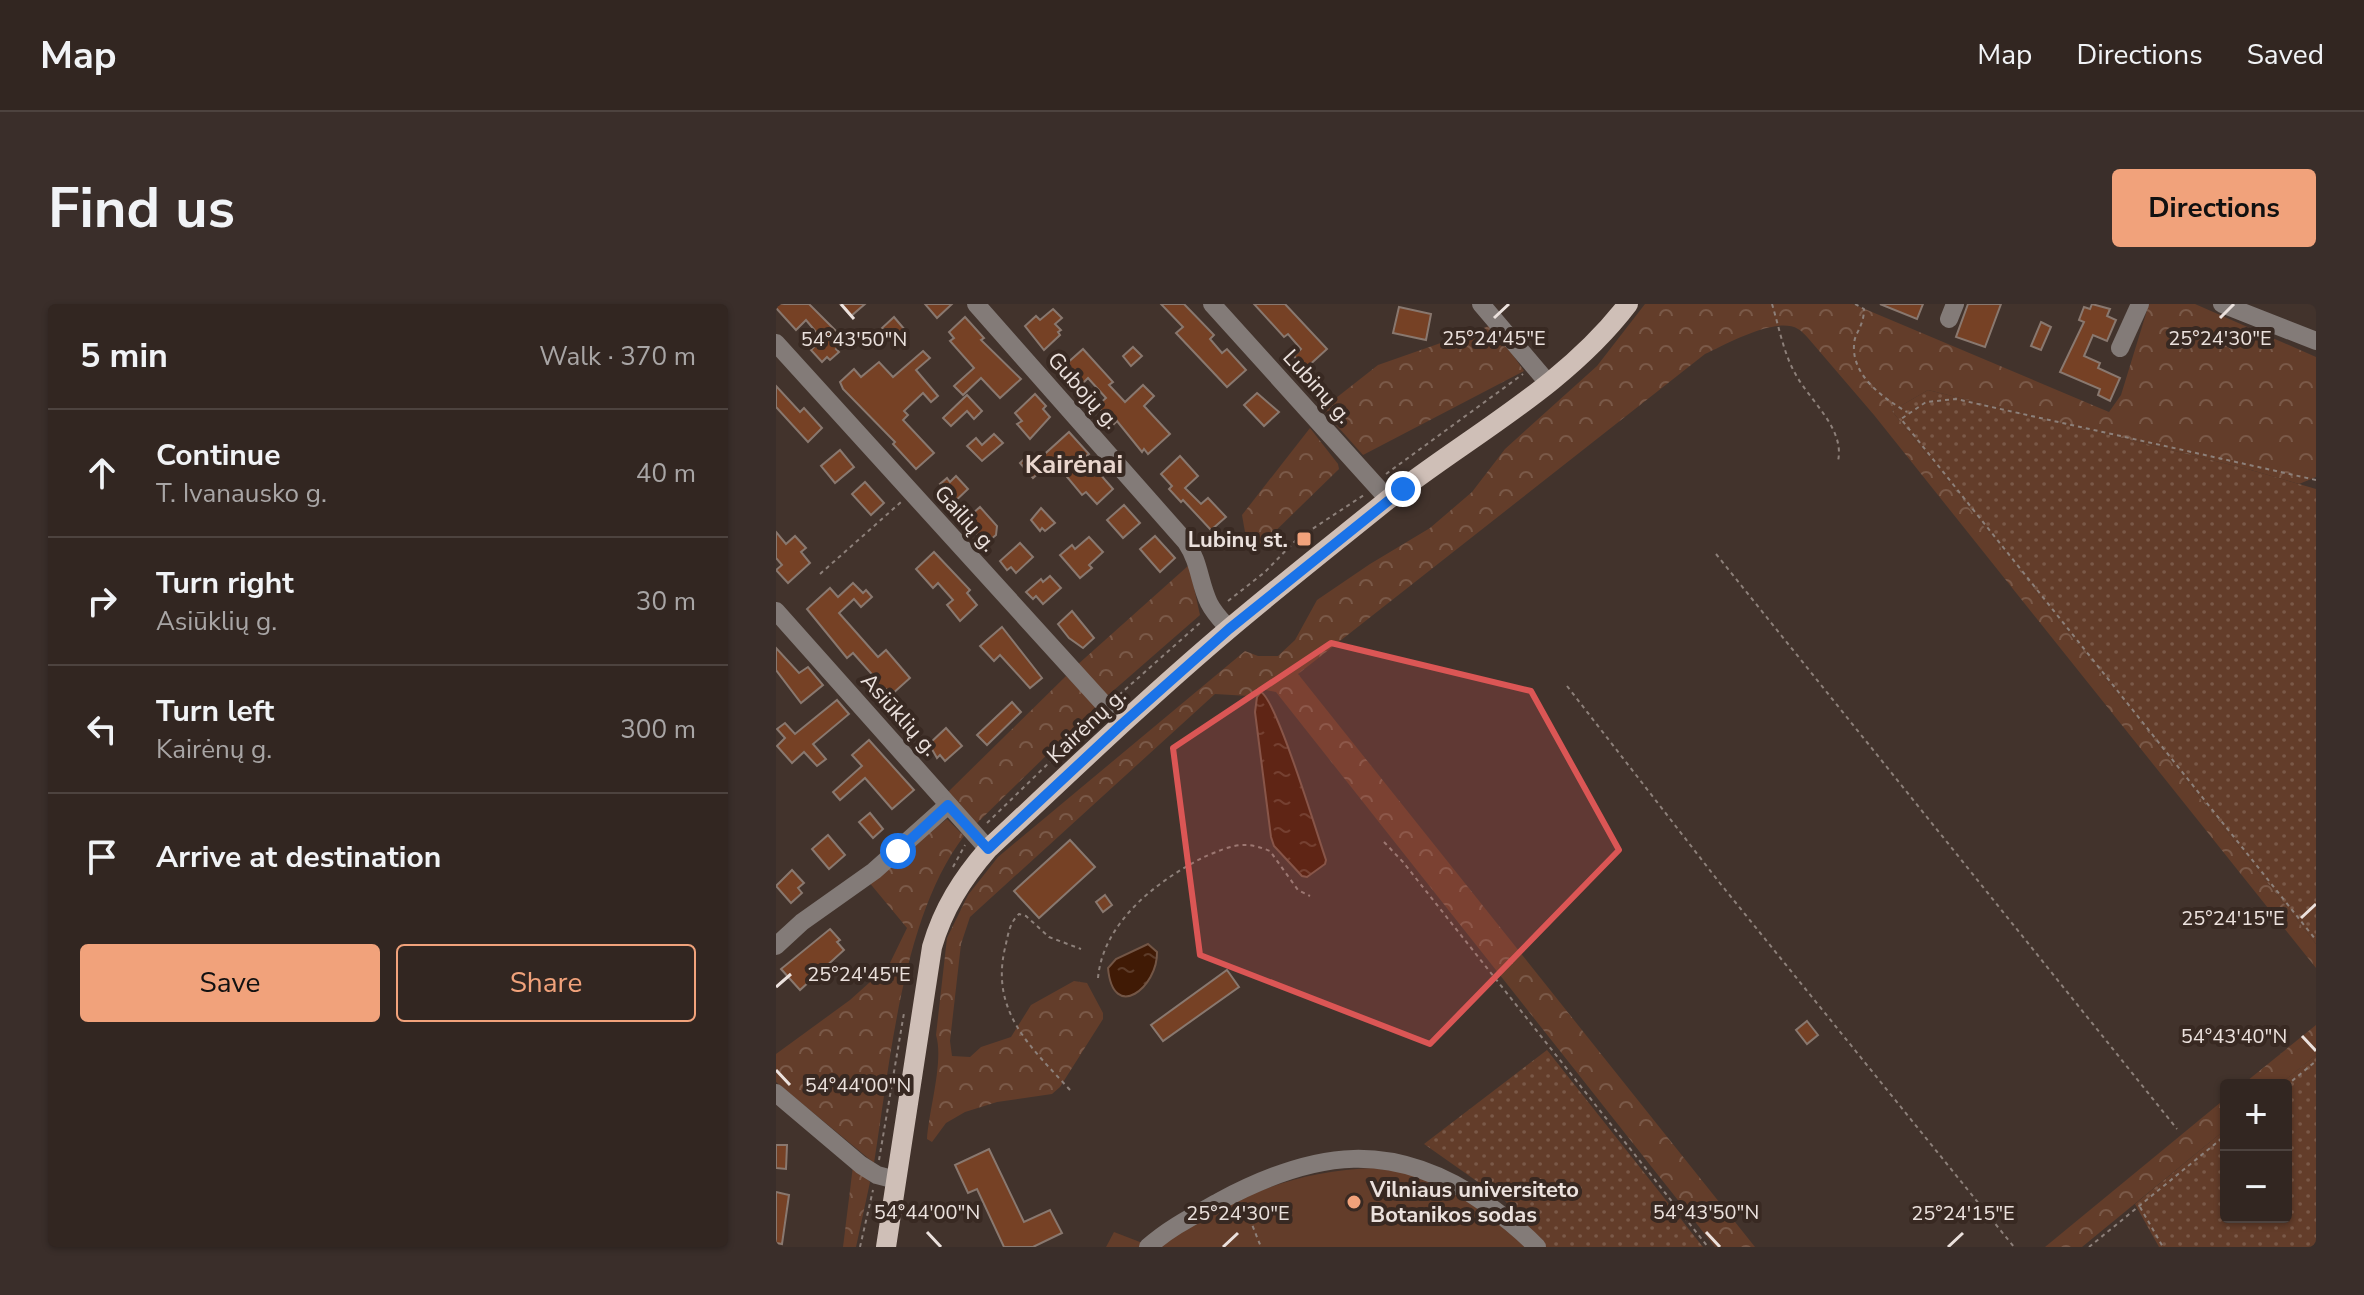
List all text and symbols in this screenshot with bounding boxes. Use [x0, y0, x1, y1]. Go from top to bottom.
text: Map [40, 30, 117, 81]
text: Map [1977, 36, 2032, 74]
text: Directions [2076, 36, 2203, 74]
text: Saved [2247, 36, 2324, 74]
button: Directions [2112, 169, 2316, 247]
text: Find us [48, 170, 235, 247]
text: 25°24'45"E [1442, 325, 1546, 352]
text: 25°24'30"E [2168, 325, 2272, 352]
text: 54°43'50"N [801, 326, 907, 353]
text: 5 min [80, 333, 168, 379]
text: Walk · 370 m [539, 339, 696, 374]
street label: Lubinų g. [1276, 343, 1359, 430]
street label: Gubojų g. [1041, 346, 1126, 436]
text: Continue [156, 435, 281, 476]
district label: Kairėnai [1025, 447, 1123, 482]
icon: ahead [80, 451, 124, 495]
text: 40 m [636, 456, 696, 491]
route end [1385, 471, 1421, 507]
text: T. Ivanausko g. [156, 476, 327, 511]
street label: Gailių g. [927, 479, 1003, 559]
place label: Lubinų st. [1188, 525, 1288, 555]
marker: Lubinų st. [1295, 530, 1313, 548]
text: Turn right [156, 563, 294, 604]
icon: right [80, 579, 124, 623]
text: 30 m [636, 584, 696, 619]
text: Asiūklių g. [156, 604, 277, 639]
street label: Asiūklių g. [854, 667, 945, 763]
street label: Kairėnų g. [1040, 681, 1133, 770]
text: Turn left [156, 691, 274, 732]
icon: left [80, 707, 124, 751]
text: 300 m [620, 712, 696, 747]
text: Kairėnų g. [156, 732, 272, 767]
route start [880, 833, 916, 869]
icon: arrive [80, 835, 124, 879]
text: Arrive at destination [156, 837, 441, 878]
text: 25°24'15"E [2181, 905, 2285, 932]
button: Save [80, 944, 380, 1022]
button: Share [396, 944, 696, 1022]
text: 25°24'45"E [807, 961, 911, 988]
text: 54°43'40"N [2181, 1023, 2287, 1050]
text: 54°44'00"N [805, 1072, 911, 1099]
map controls [2220, 1079, 2292, 1223]
button: + [2220, 1079, 2292, 1151]
button: − [2220, 1151, 2292, 1223]
place label: Vilniaus universiteto Botanikos sodas [1369, 1175, 1579, 1230]
marker: Vilniaus universiteto Botanikos sodas [1345, 1193, 1363, 1211]
text: 54°44'00"N [874, 1199, 980, 1226]
text: 54°43'50"N [1653, 1199, 1759, 1226]
text: 25°24'30"E [1186, 1200, 1290, 1227]
text: 25°24'15"E [1911, 1200, 2015, 1227]

